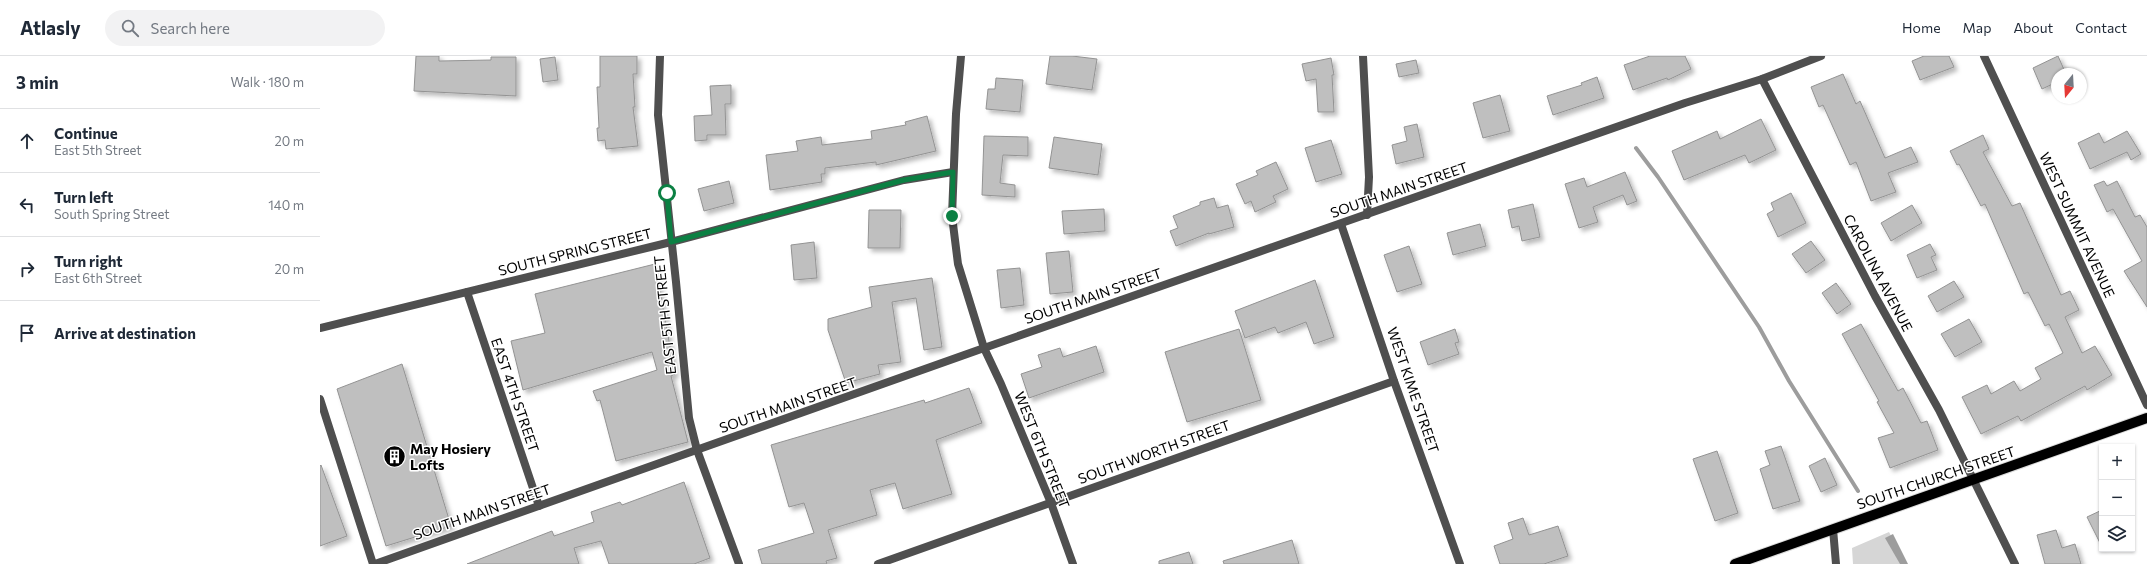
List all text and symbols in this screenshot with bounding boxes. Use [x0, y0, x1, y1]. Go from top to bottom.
search box [105, 10, 385, 46]
text: Atlasly [20, 16, 81, 39]
icon: search [119, 17, 141, 39]
text: Search here [151, 19, 230, 37]
text: Home [1902, 19, 1941, 36]
text: Map [1963, 19, 1991, 36]
text: About [2013, 19, 2053, 36]
text: Contact [2075, 19, 2127, 36]
north arrow [2051, 68, 2087, 104]
text: 3 min [16, 72, 59, 93]
text: Walk · 180 m [230, 74, 304, 90]
text: Continue [54, 124, 118, 142]
icon: ahead [16, 130, 38, 152]
text: 20 m [275, 133, 304, 149]
text: East 5th Street [54, 142, 142, 158]
street label: WEST SUMMIT AVENUE [2036, 149, 2119, 300]
street label: SOUTH MAIN STREET [1328, 158, 1470, 221]
route start [658, 184, 676, 202]
text: Turn left [54, 188, 113, 206]
icon: left [16, 194, 38, 216]
text: 140 m [268, 197, 304, 213]
text: South Spring Street [54, 206, 170, 222]
route end [943, 207, 961, 225]
street label: CAROLINA AVENUE [1840, 211, 1917, 334]
street label: SOUTH SPRING STREET [496, 224, 654, 279]
text: Turn right [54, 252, 123, 270]
street label: EAST 5TH STREET [650, 255, 679, 375]
icon: right [16, 258, 38, 280]
text: 20 m [275, 261, 304, 277]
street label: SOUTH MAIN STREET [1022, 264, 1164, 327]
text: East 6th Street [54, 270, 142, 286]
icon: arrive [16, 322, 38, 344]
text: Arrive at destination [54, 324, 196, 342]
street label: WEST KIME STREET [1384, 325, 1443, 455]
street label: EAST 4TH STREET [488, 336, 543, 454]
street label: SOUTH MAIN STREET [717, 373, 859, 436]
street label: WEST 6TH STREET [1011, 389, 1074, 511]
street label: SOUTH WORTH STREET [1075, 416, 1232, 487]
place label: May Hosiery Lofts [410, 440, 491, 473]
street label: SOUTH CHURCH STREET [1854, 442, 2017, 513]
building icon: May Hosiery Lofts [381, 444, 407, 470]
map controls [2099, 444, 2135, 552]
button: + [2099, 444, 2135, 480]
street label: SOUTH MAIN STREET [411, 480, 553, 543]
button: − [2099, 480, 2135, 516]
button: layers [2099, 516, 2135, 552]

